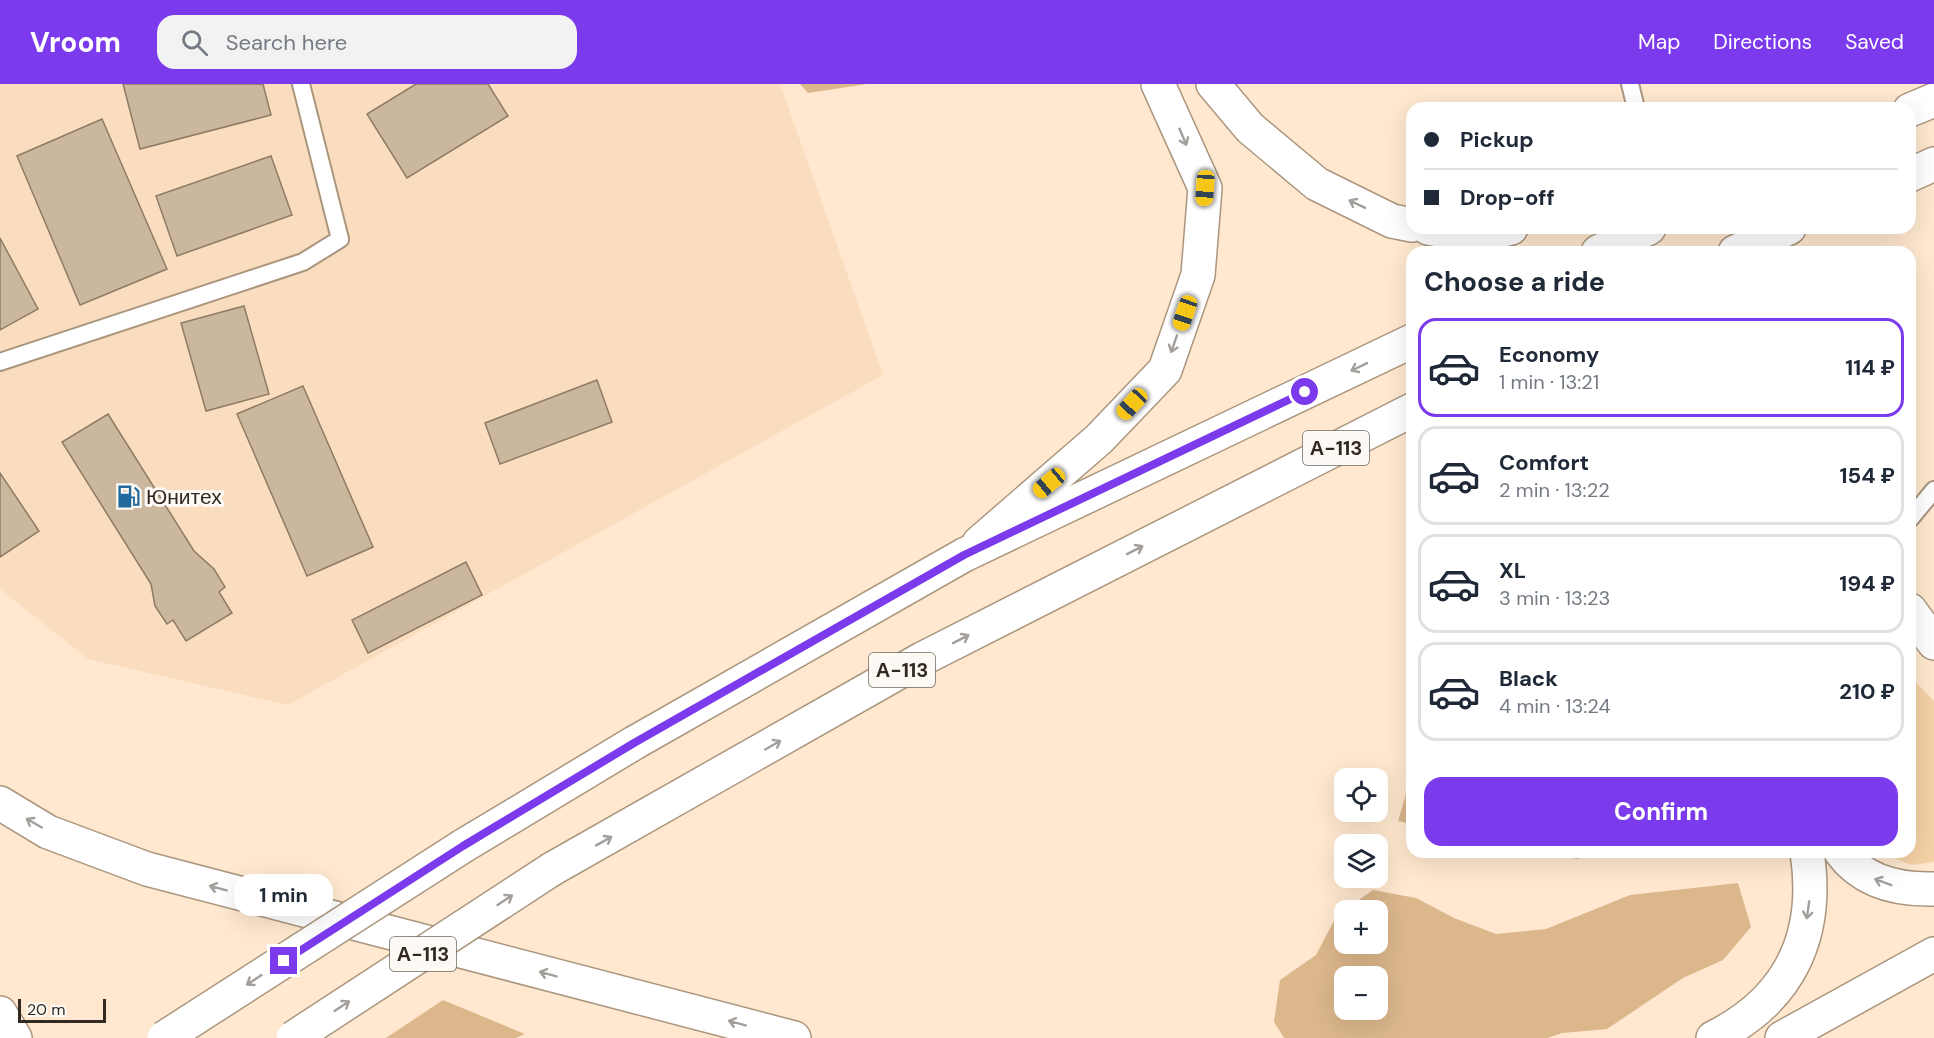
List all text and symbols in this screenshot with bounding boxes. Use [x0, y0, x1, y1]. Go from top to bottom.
search box [157, 15, 577, 69]
text: Vroom [30, 24, 121, 61]
icon: search [178, 26, 211, 59]
text: Search here [226, 28, 347, 57]
text: Map [1638, 28, 1680, 56]
text: Directions [1713, 28, 1812, 56]
text: Saved [1845, 28, 1904, 56]
text: Pickup [1460, 125, 1534, 154]
one-way arrow [1178, 127, 1189, 146]
car [1195, 169, 1215, 207]
text: Drop-off [1460, 183, 1555, 212]
one-way arrow [1349, 198, 1367, 210]
text: Choose a ride [1424, 264, 1605, 299]
car [1171, 293, 1199, 333]
one-way arrow [1167, 334, 1178, 353]
text: Economy [1499, 340, 1599, 369]
icon: car [1427, 341, 1481, 395]
text: 114 ₽ [1845, 353, 1895, 382]
one-way arrow [1350, 361, 1368, 373]
text: 1 min · 13:21 [1499, 369, 1599, 395]
route start [1291, 378, 1318, 405]
car [1113, 385, 1151, 423]
road number: А-113 [1303, 431, 1369, 465]
text: Comfort [1499, 448, 1589, 477]
icon: car [1427, 449, 1481, 503]
text: 154 ₽ [1839, 461, 1895, 490]
car [1029, 465, 1069, 501]
text: 2 min · 13:22 [1499, 477, 1610, 503]
place label: Юнитех [146, 483, 222, 511]
fuel station icon: Юнитех [115, 484, 141, 510]
one-way arrow [1126, 543, 1144, 555]
text: XL [1499, 556, 1526, 585]
icon: car [1427, 557, 1481, 611]
text: 194 ₽ [1839, 569, 1895, 598]
text: 3 min · 13:23 [1499, 585, 1610, 611]
one-way arrow [952, 632, 970, 644]
road number: А-113 [869, 653, 935, 687]
text: Black [1499, 664, 1558, 693]
icon: car [1427, 665, 1481, 719]
text: 210 ₽ [1839, 677, 1895, 706]
text: 4 min · 13:24 [1499, 693, 1611, 719]
one-way arrow [764, 738, 781, 750]
map controls [1334, 768, 1388, 1020]
button: locate [1334, 768, 1388, 822]
button: Confirm [1424, 777, 1898, 846]
one-way arrow [26, 817, 43, 829]
button: layers [1334, 834, 1388, 888]
one-way arrow [594, 835, 612, 846]
callout: 1 min [234, 874, 334, 916]
one-way arrow [1874, 876, 1892, 887]
one-way arrow [208, 881, 227, 893]
text: 1 min [259, 882, 308, 908]
one-way arrow [496, 894, 513, 906]
button: + [1334, 900, 1388, 954]
one-way arrow [1803, 900, 1814, 920]
road number: А-113 [390, 937, 456, 971]
route end [270, 947, 297, 974]
button: − [1334, 966, 1388, 1020]
one-way arrow [539, 968, 558, 979]
one-way arrow [247, 974, 263, 986]
scale bar [18, 996, 106, 1024]
text: 20 m [27, 999, 66, 1020]
one-way arrow [333, 1000, 349, 1012]
one-way arrow [728, 1017, 747, 1029]

